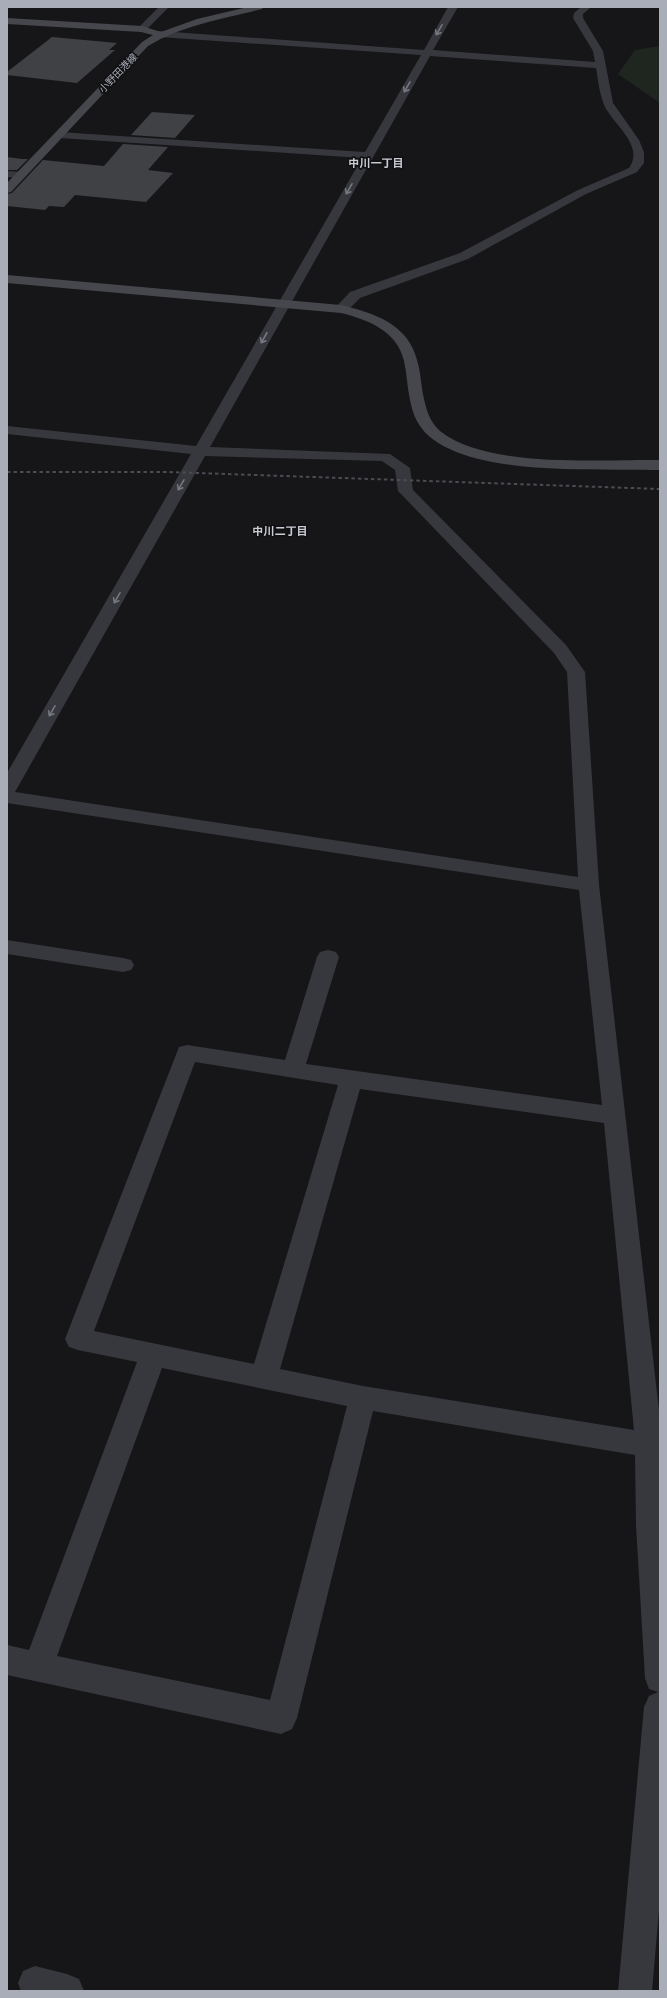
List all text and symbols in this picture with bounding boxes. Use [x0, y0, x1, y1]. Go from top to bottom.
one-way arrow [435, 24, 443, 36]
street label: 小野田港線 [95, 50, 141, 96]
one-way arrow [402, 81, 410, 93]
district label: 中川一丁目 [349, 155, 404, 171]
one-way arrow [344, 183, 352, 195]
one-way arrow [260, 332, 268, 344]
one-way arrow [177, 479, 185, 491]
district label: 中川二丁目 [253, 523, 308, 539]
one-way arrow [112, 592, 120, 604]
one-way arrow [48, 705, 56, 717]

